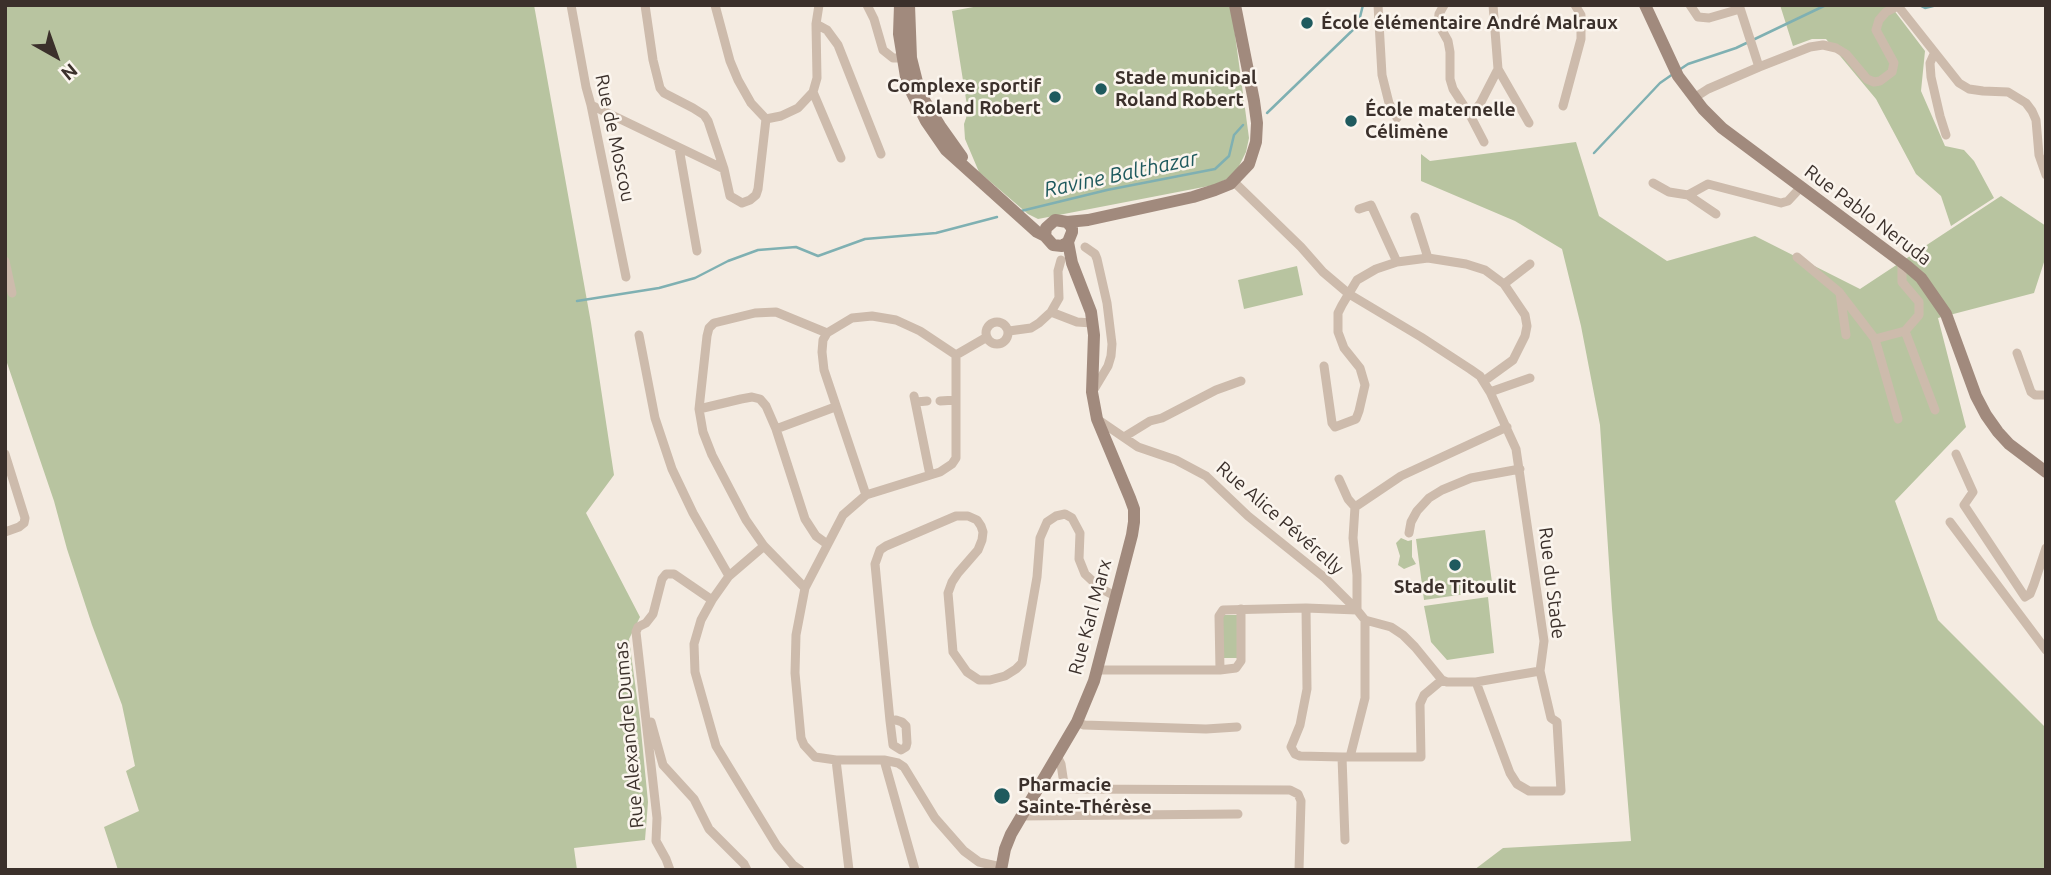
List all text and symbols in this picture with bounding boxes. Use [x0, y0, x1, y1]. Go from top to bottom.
place label: École élémentaire André Malraux [1321, 12, 1618, 34]
marker: École élémentaire André Malraux [1299, 15, 1315, 31]
north arrow [21, 21, 91, 91]
text: N [57, 59, 82, 85]
place label: Stade municipal Roland Robert [1115, 67, 1257, 111]
street label: Rue de Moscou [590, 72, 640, 204]
place label: Complexe sportif Roland Robert [887, 75, 1041, 119]
marker: Stade municipal Roland Robert [1093, 81, 1109, 97]
marker: Complexe sportif Roland Robert [1047, 89, 1063, 105]
place label: École maternelle Célimène [1365, 99, 1516, 143]
marker: École maternelle Célimène [1343, 113, 1359, 129]
water label: Ravine Balthazar [1042, 145, 1200, 203]
street label: Rue Pablo Neruda [1800, 160, 1936, 270]
street label: Rue Alice Pévérelly [1212, 457, 1348, 579]
street label: Rue du Stade [1534, 526, 1570, 640]
street label: Rue Karl Marx [1064, 557, 1116, 677]
marker: Stade Titoulit [1447, 557, 1463, 573]
place label: Stade Titoulit [1394, 576, 1516, 598]
street label: Rue Alexandre Dumas [609, 641, 649, 829]
place label: Pharmacie Sainte-Thérèse [1018, 774, 1152, 818]
marker: Pharmacie Sainte-Thérèse [992, 786, 1012, 806]

